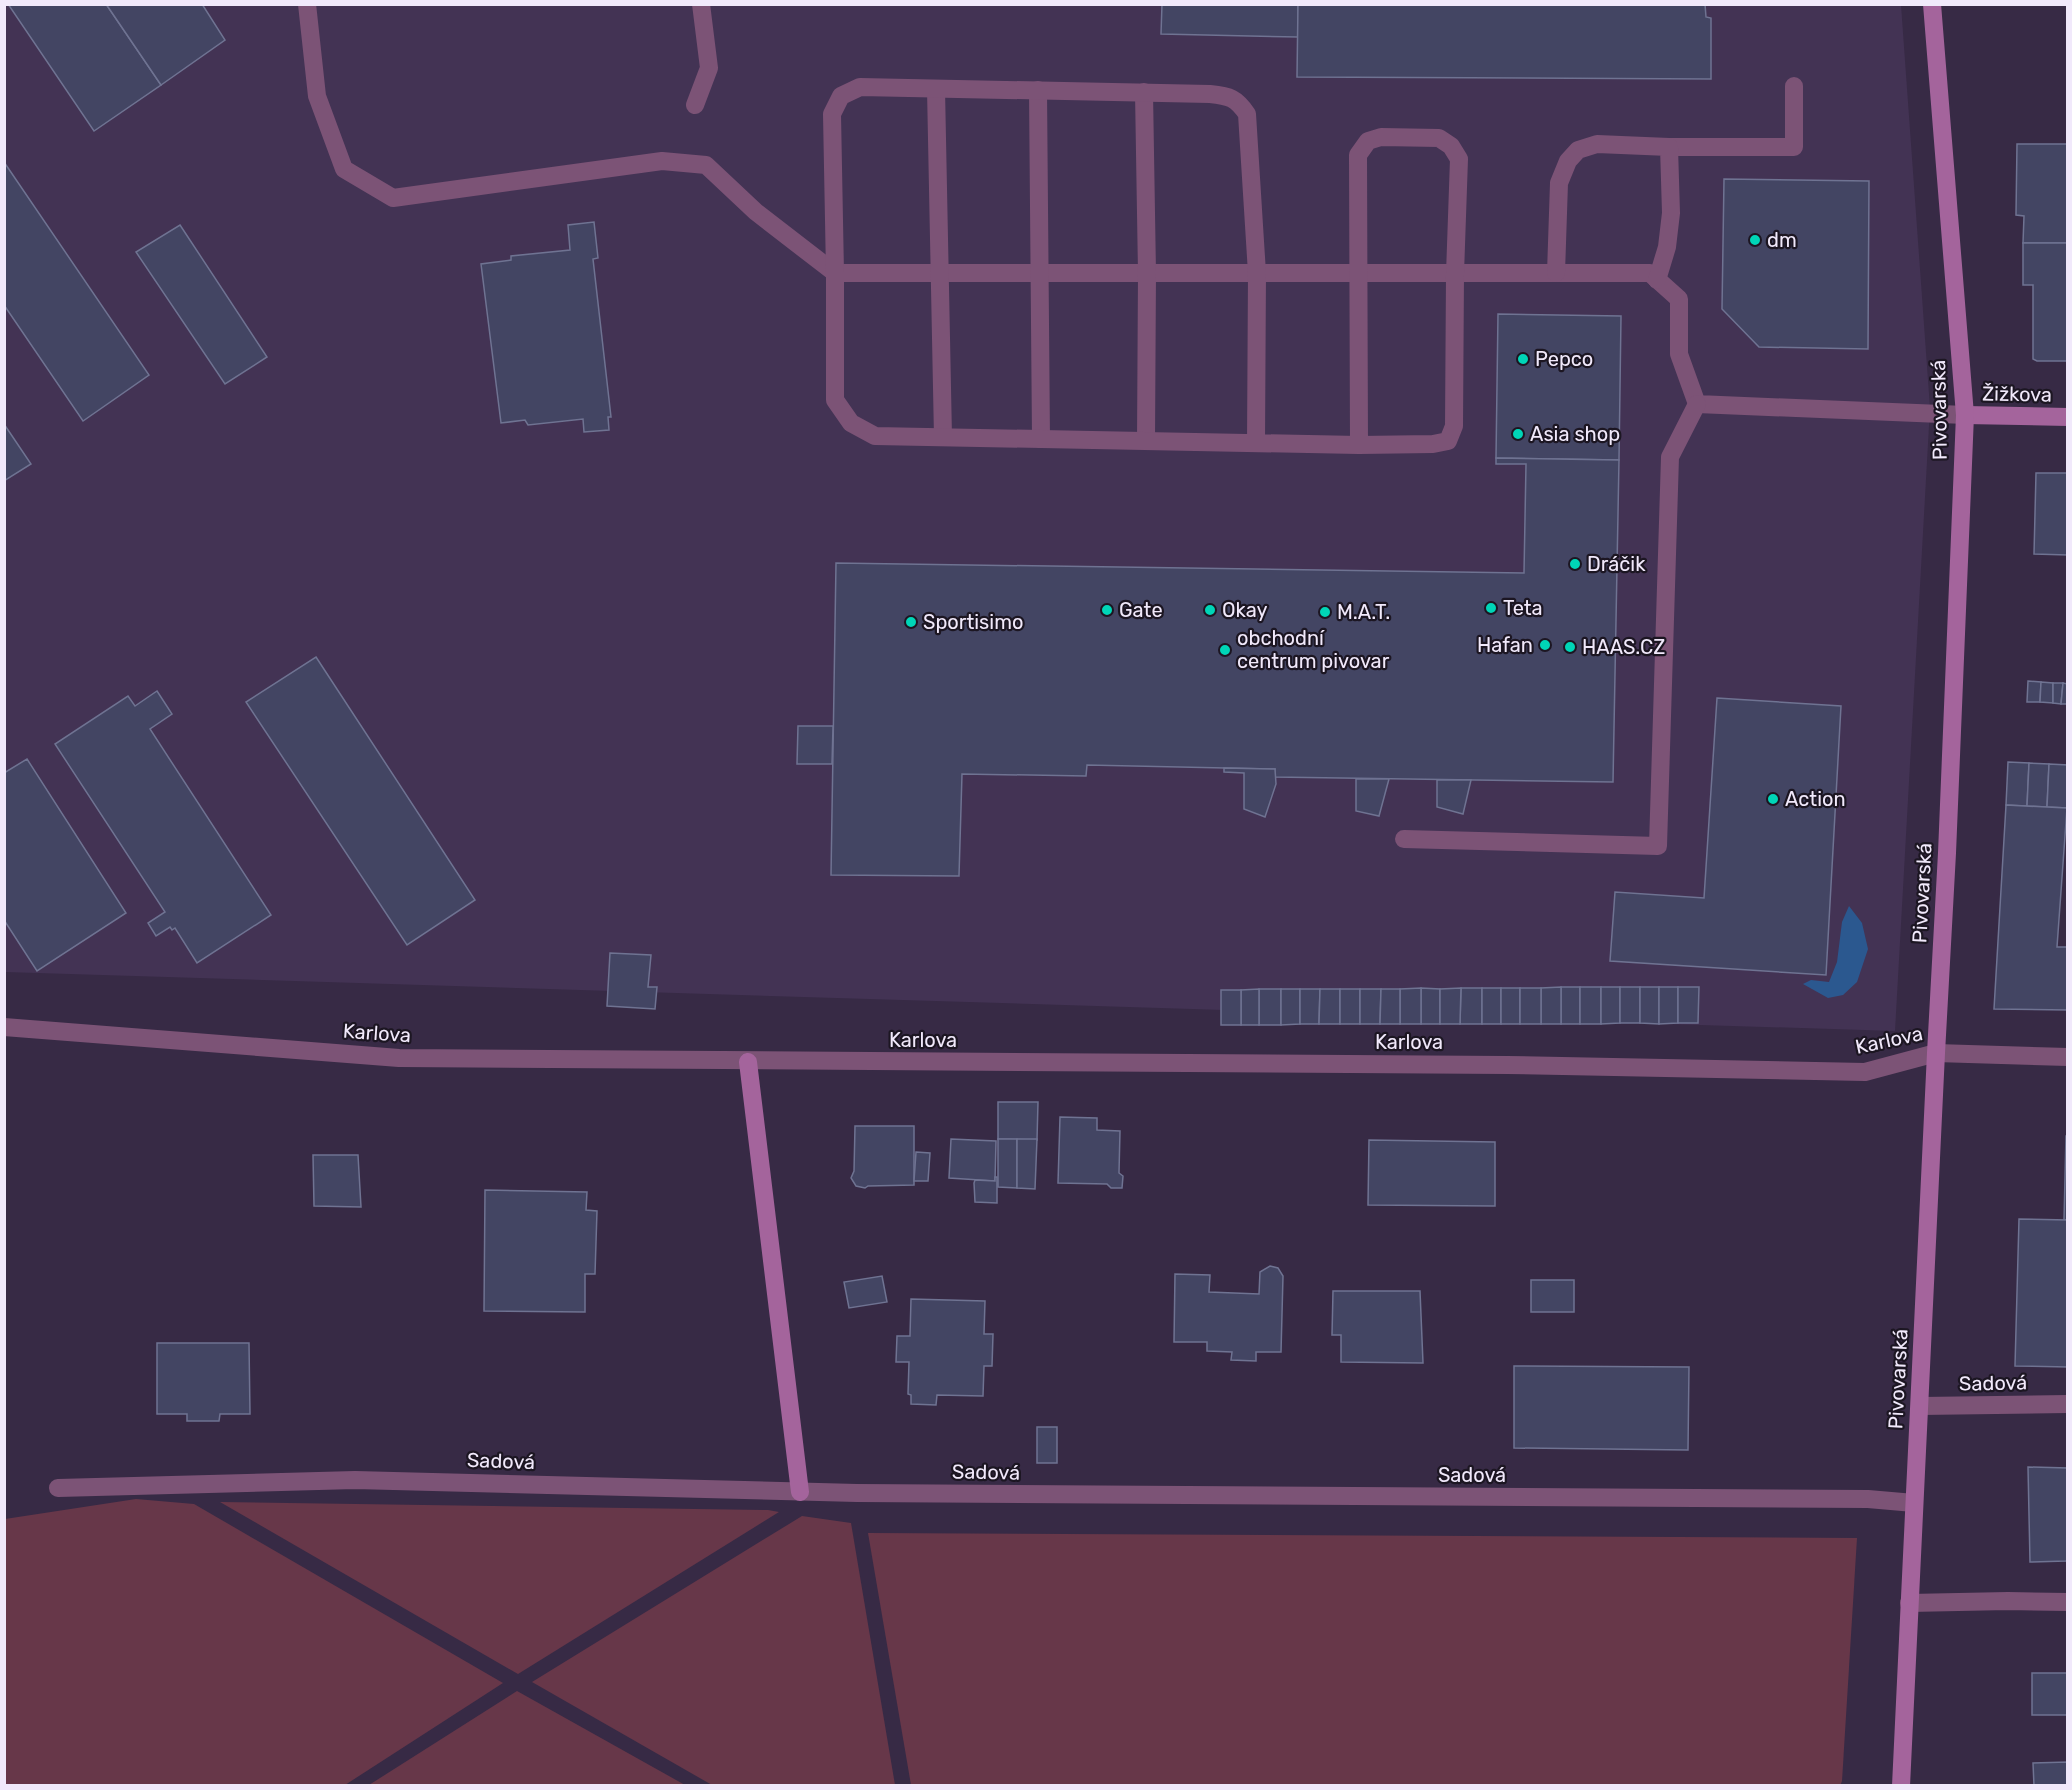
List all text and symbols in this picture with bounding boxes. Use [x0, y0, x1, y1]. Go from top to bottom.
place label: dm [1767, 228, 1797, 252]
marker: dm [1748, 233, 1762, 247]
place label: Pepco [1535, 347, 1593, 371]
marker: Pepco [1516, 352, 1530, 366]
street label: Pivovarská [1926, 360, 1952, 460]
street label: Žižkova [1982, 381, 2052, 407]
place label: Asia shop [1530, 422, 1620, 446]
marker: Asia shop [1511, 427, 1525, 441]
place label: Dráčik [1587, 552, 1646, 576]
marker: Dráčik [1568, 557, 1582, 571]
place label: Teta [1503, 596, 1543, 620]
place label: Gate [1119, 598, 1163, 622]
place label: Okay [1222, 598, 1268, 622]
place label: M.A.T. [1337, 600, 1390, 624]
marker: Teta [1484, 601, 1498, 615]
marker: Gate [1100, 603, 1114, 617]
marker: Okay [1203, 603, 1217, 617]
marker: M.A.T. [1318, 605, 1332, 619]
place label: Sportisimo [923, 610, 1023, 634]
marker: Sportisimo [904, 615, 918, 629]
place label: obchodní centrum pivovar [1237, 626, 1390, 673]
place label: Hafan [1477, 633, 1533, 657]
place label: HAAS.CZ [1582, 635, 1665, 659]
marker: Hafan [1538, 638, 1552, 652]
marker: HAAS.CZ [1563, 640, 1577, 654]
marker: obchodní centrum pivovar [1218, 643, 1232, 657]
place label: Action [1785, 787, 1846, 811]
marker: Action [1766, 792, 1780, 806]
street label: Pivovarská [1907, 842, 1937, 944]
street label: Karlova [342, 1019, 412, 1047]
street label: Karlova [1853, 1021, 1925, 1059]
street label: Karlova [889, 1028, 957, 1052]
street label: Karlova [1375, 1030, 1443, 1054]
street label: Pivovarská [1883, 1328, 1913, 1430]
street label: Sadová [1959, 1370, 2027, 1396]
street label: Sadová [466, 1448, 536, 1474]
street label: Sadová [952, 1459, 1020, 1485]
street label: Sadová [1438, 1463, 1506, 1487]

